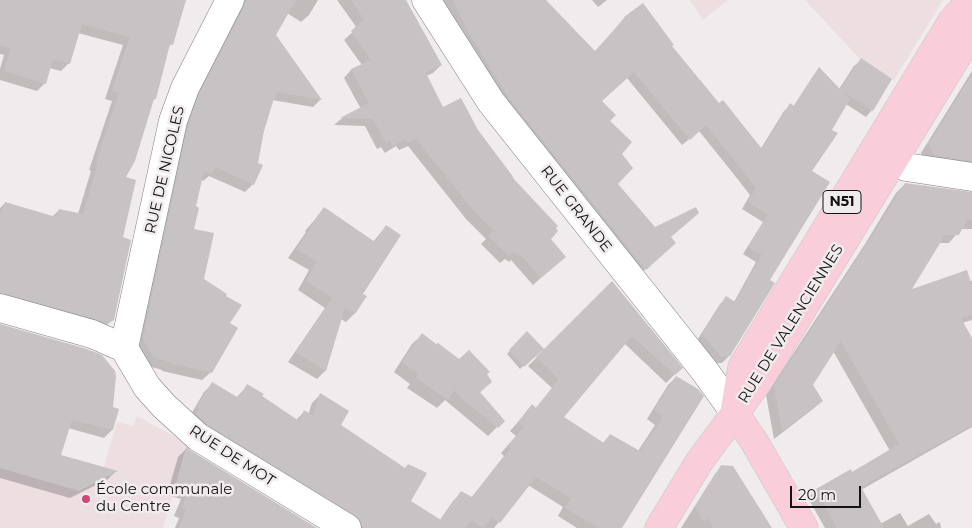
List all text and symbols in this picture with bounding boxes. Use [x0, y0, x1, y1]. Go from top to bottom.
street label: RUE DE NICOLES [142, 104, 188, 236]
street label: RUE GRANDE [537, 162, 615, 256]
road number: N51 [823, 190, 861, 213]
street label: RUE DE VALENCIENNES [735, 241, 847, 407]
street label: RUE DE MOT [186, 422, 278, 490]
scale bar [792, 476, 863, 508]
place label: École communale du Centre [96, 481, 232, 516]
text: 20 m [798, 485, 836, 504]
marker: École communale du Centre [80, 493, 92, 505]

